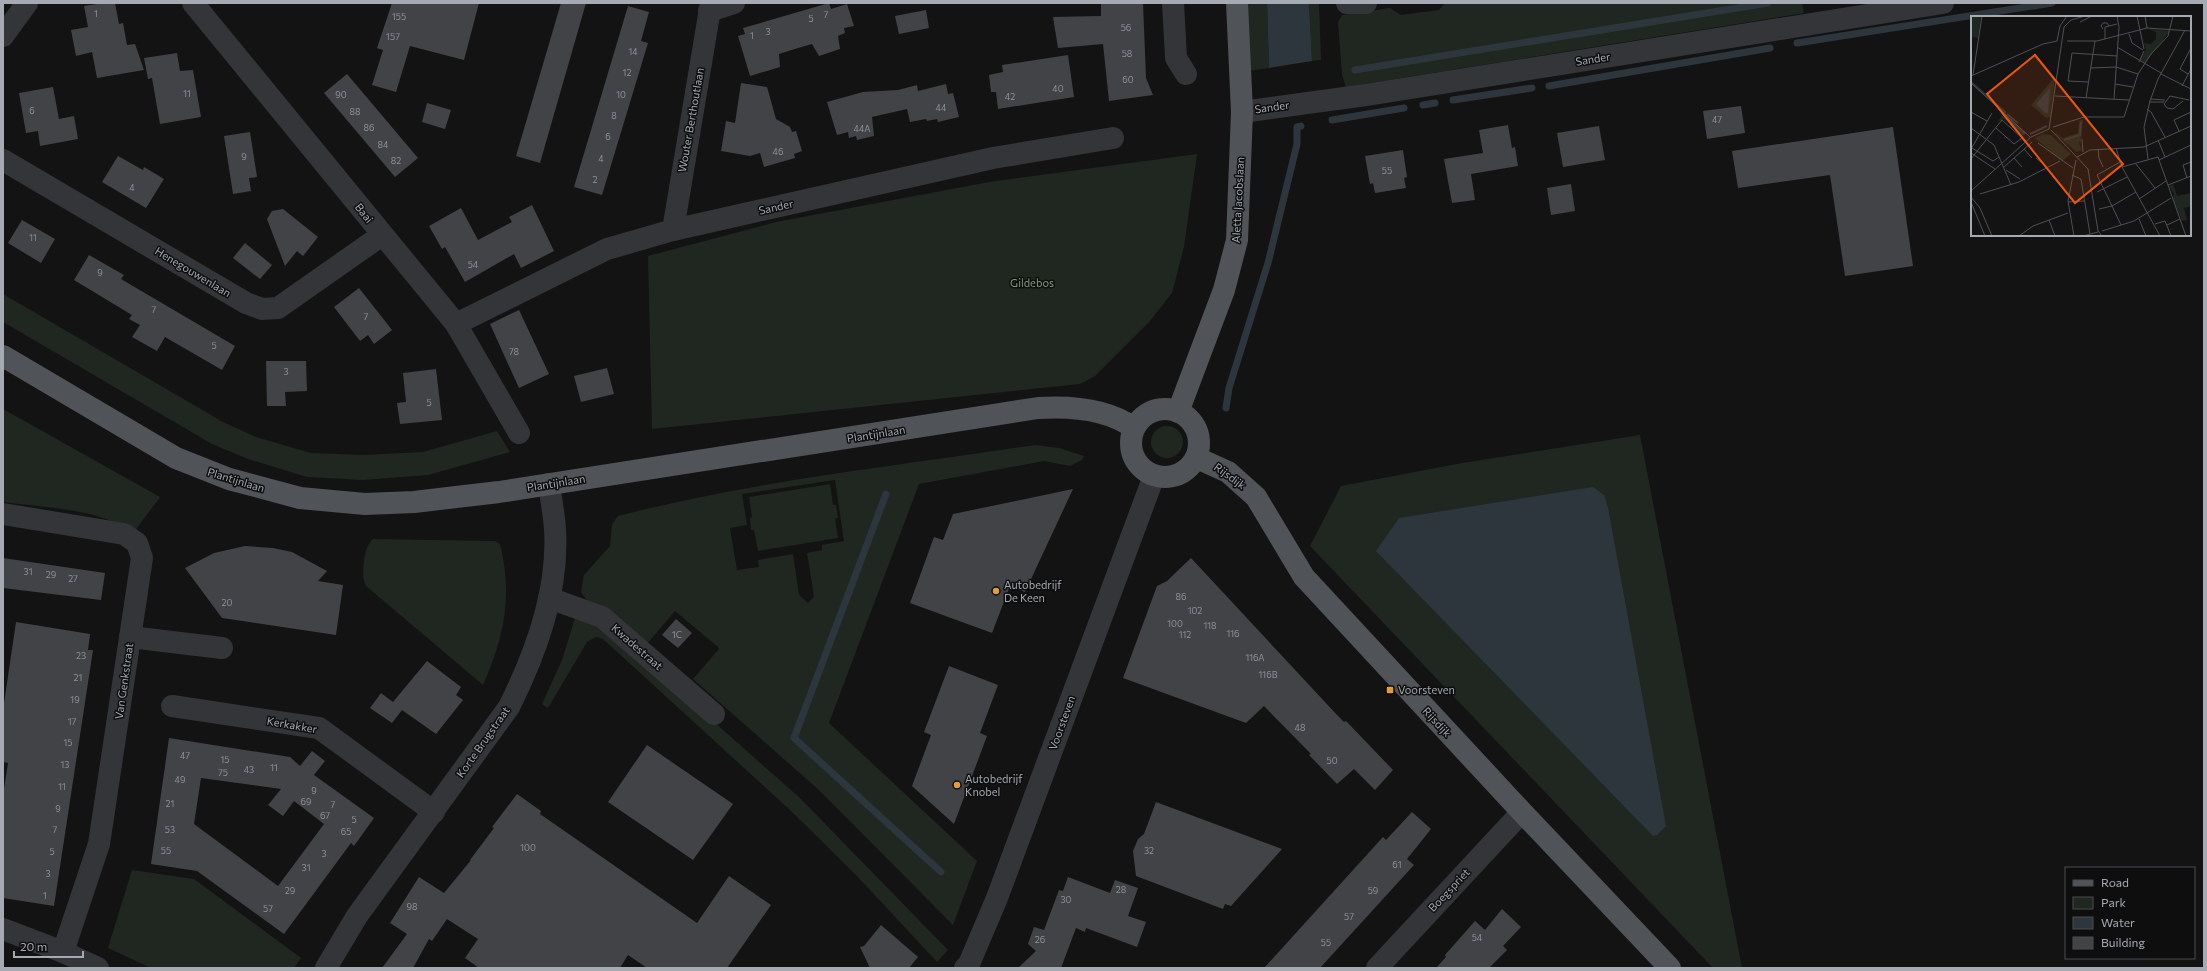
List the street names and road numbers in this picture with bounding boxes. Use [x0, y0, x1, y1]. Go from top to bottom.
street label: Sander [1575, 49, 1612, 68]
street label: Wouter Berthoutlaan [675, 67, 706, 173]
street label: Sander [1254, 98, 1291, 115]
street label: Aletta Jacobslaan [1229, 157, 1247, 243]
street label: Sander [757, 196, 795, 217]
street label: Baai [353, 200, 376, 225]
street label: Henegouwenlaan [153, 244, 233, 299]
street label: Plantijnlaan [846, 422, 906, 445]
street label: Rijsdijk [1212, 460, 1249, 491]
street label: Plantijnlaan [206, 465, 266, 494]
street label: Plantijnlaan [526, 471, 586, 494]
street label: Kwadestraat [609, 621, 666, 673]
street label: Van Genkstraat [112, 641, 135, 720]
street label: Voorsteven [1046, 694, 1077, 752]
street label: Korte Brugstraat [453, 703, 512, 780]
street label: Rijsdijk [1420, 704, 1454, 739]
street label: Kerkakker [266, 714, 319, 735]
street label: Boegspriet [1425, 865, 1472, 914]

